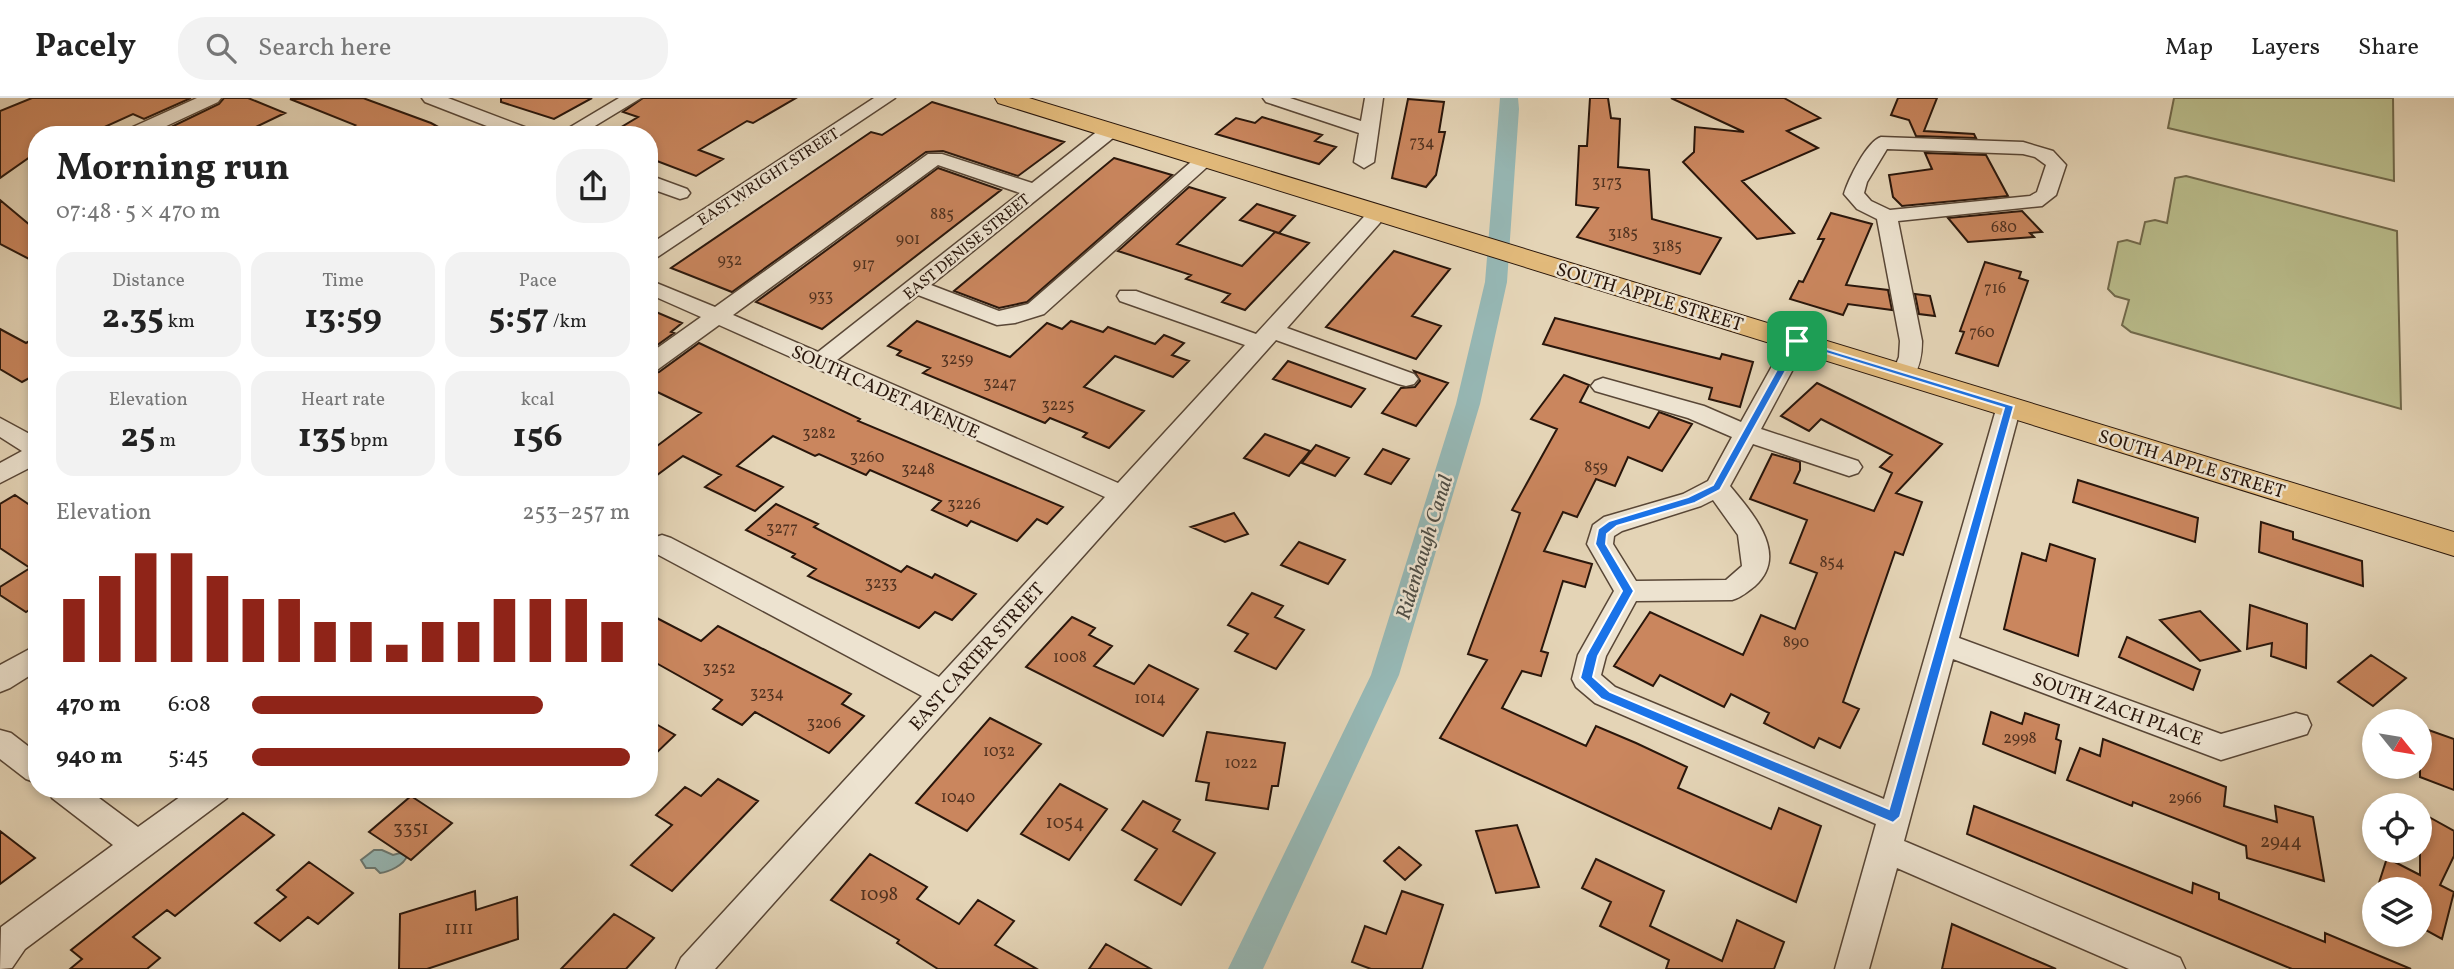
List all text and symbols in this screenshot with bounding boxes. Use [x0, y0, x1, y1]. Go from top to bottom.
search box [178, 17, 668, 80]
text: Pacely [35, 25, 136, 71]
icon: search [202, 29, 240, 67]
text: Search here [258, 30, 391, 66]
text: Map [2165, 31, 2213, 65]
text: Layers [2251, 31, 2320, 65]
text: Share [2358, 31, 2419, 65]
street label: EAST WRIGHT STREET [694, 124, 844, 232]
house number: 734 [1409, 132, 1435, 154]
text: Morning run [56, 143, 290, 196]
button: share [556, 149, 630, 223]
house number: 3173 [1592, 172, 1622, 194]
street label: EAST DENISE STREET [899, 189, 1036, 306]
text: 07:48 · 5 × 470 m [56, 196, 221, 228]
house number: 885 [930, 204, 954, 226]
house number: 680 [1991, 217, 2017, 239]
house number: 3185 [1608, 223, 1638, 245]
house number: 901 [896, 229, 920, 251]
house number: 3185 [1652, 236, 1682, 258]
house number: 932 [718, 250, 742, 272]
house number: 917 [853, 254, 875, 276]
street label: SOUTH APPLE STREET [1553, 257, 1746, 339]
text: Distance [112, 268, 185, 294]
text: Time [322, 268, 364, 294]
text: Pace [519, 268, 557, 294]
house number: 716 [1984, 278, 2006, 300]
house number: 933 [809, 286, 833, 308]
text: 2.35 [102, 294, 164, 342]
text: 13:59 [304, 294, 382, 342]
text: 5:57 [489, 294, 549, 342]
text: km [164, 309, 195, 335]
text: /km [549, 309, 587, 335]
pin [1767, 311, 1827, 371]
icon: arrive [1778, 322, 1816, 360]
house number: 760 [1969, 322, 1995, 344]
street label: SOUTH CADET AVENUE [787, 339, 984, 446]
house number: 3259 [941, 349, 973, 371]
house number: 3247 [983, 373, 1017, 395]
text: Elevation [109, 387, 188, 413]
text: Heart rate [301, 387, 385, 413]
text: kcal [521, 387, 555, 413]
house number: 3225 [1041, 395, 1075, 417]
text: 25 [120, 413, 156, 461]
text: 135 [298, 413, 346, 461]
text: 156 [513, 413, 563, 461]
house number: 3282 [802, 423, 836, 445]
street label: SOUTH APPLE STREET [2095, 424, 2288, 506]
text: m [156, 428, 176, 454]
text: bpm [346, 428, 388, 454]
house number: 3260 [850, 447, 884, 469]
house number: 859 [1584, 457, 1608, 479]
house number: 3248 [901, 459, 935, 481]
water label: Ridenbaugh Canal [1390, 472, 1461, 623]
house number: 3226 [947, 494, 981, 516]
text: Elevation [56, 497, 152, 529]
text: 253–257 m [522, 497, 630, 529]
house number: 3277 [766, 518, 798, 540]
house number: 854 [1819, 552, 1845, 574]
house number: 3233 [865, 573, 897, 595]
street label: EAST CARTER STREET [904, 577, 1051, 737]
house number: 890 [1783, 632, 1809, 654]
house number: 1008 [1053, 647, 1087, 669]
house number: 3252 [702, 658, 736, 680]
street label: SOUTH ZACH PLACE [2028, 667, 2206, 753]
house number: 3234 [750, 683, 784, 705]
house number: 1014 [1134, 688, 1166, 710]
text: 470 m [56, 689, 121, 721]
text: 6:08 [168, 689, 211, 721]
north arrow [2362, 709, 2432, 779]
map controls [2362, 709, 2432, 947]
house number: 3206 [807, 713, 841, 735]
house number: 2998 [2003, 728, 2037, 750]
text: 940 m [56, 741, 123, 773]
text: 5:45 [168, 741, 209, 773]
house number: 1032 [983, 741, 1015, 763]
house number: 1022 [1224, 753, 1258, 775]
house number: 1040 [941, 787, 975, 809]
house number: 2966 [2168, 788, 2202, 810]
button: locate [2362, 793, 2432, 863]
house number: 1054 [1045, 810, 1085, 836]
house number: 3351 [393, 816, 429, 842]
house number: 2944 [2260, 829, 2302, 855]
button: layers [2362, 877, 2432, 947]
house number: 1098 [860, 882, 898, 908]
house number: 1111 [444, 916, 474, 942]

